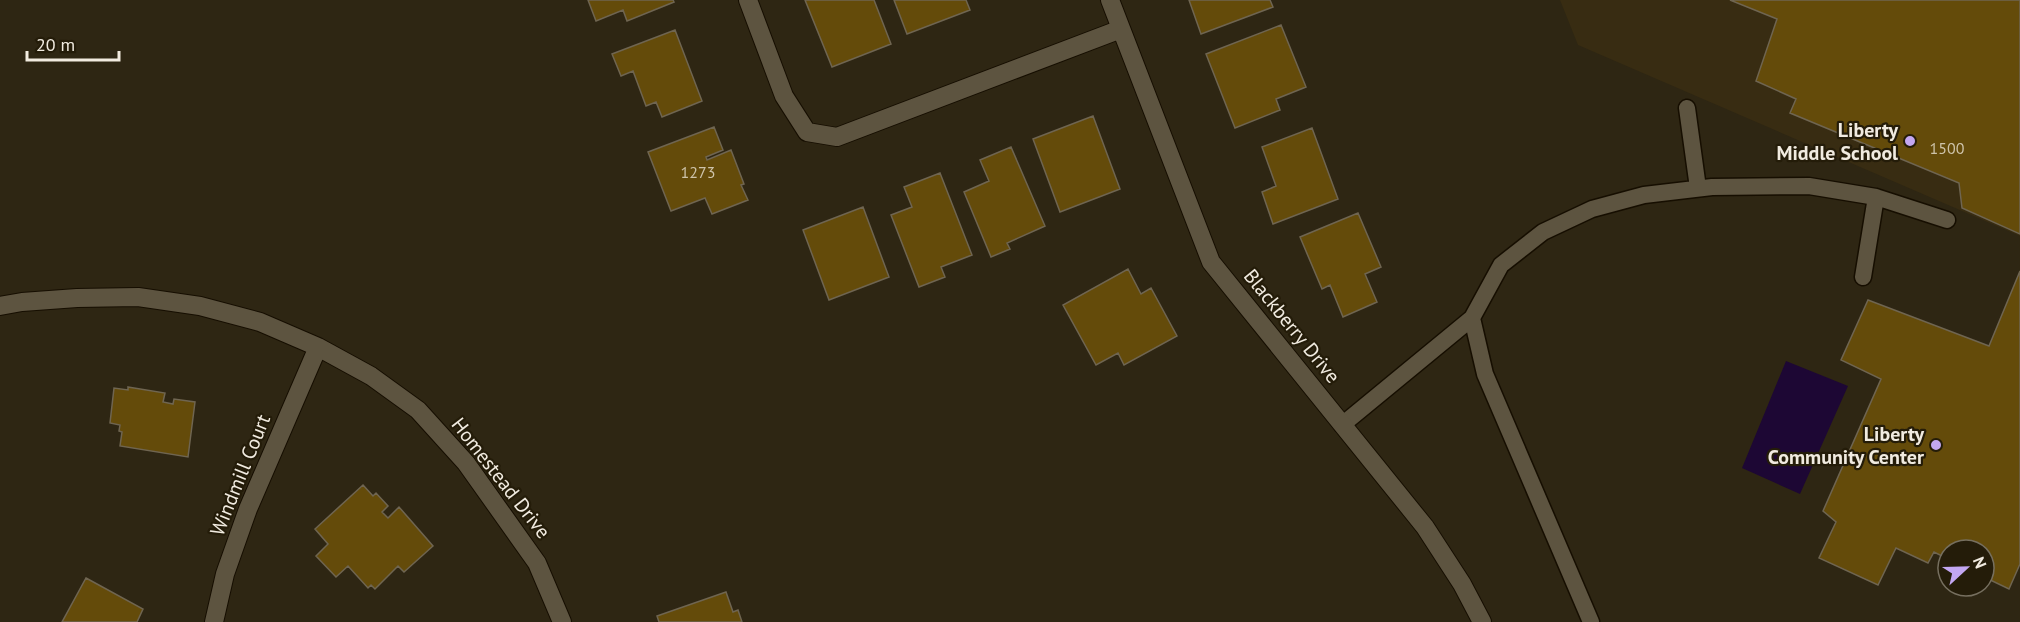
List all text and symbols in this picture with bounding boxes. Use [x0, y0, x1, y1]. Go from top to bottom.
scale bar [27, 24, 118, 62]
text: 20 m [36, 33, 75, 56]
place label: Liberty Middle School [1776, 117, 1898, 166]
marker: Liberty Middle School [1903, 134, 1917, 148]
house number: 1500 [1930, 138, 1965, 158]
house number: 1273 [681, 162, 715, 182]
street label: Blackberry Drive [1238, 264, 1346, 388]
street label: Windmill Court [204, 410, 276, 540]
street label: Homestead Drive [446, 412, 556, 544]
place label: Liberty Community Center [1768, 421, 1924, 470]
marker: Liberty Community Center [1929, 438, 1943, 452]
north arrow [1936, 538, 1996, 598]
text: N [1969, 554, 1991, 571]

